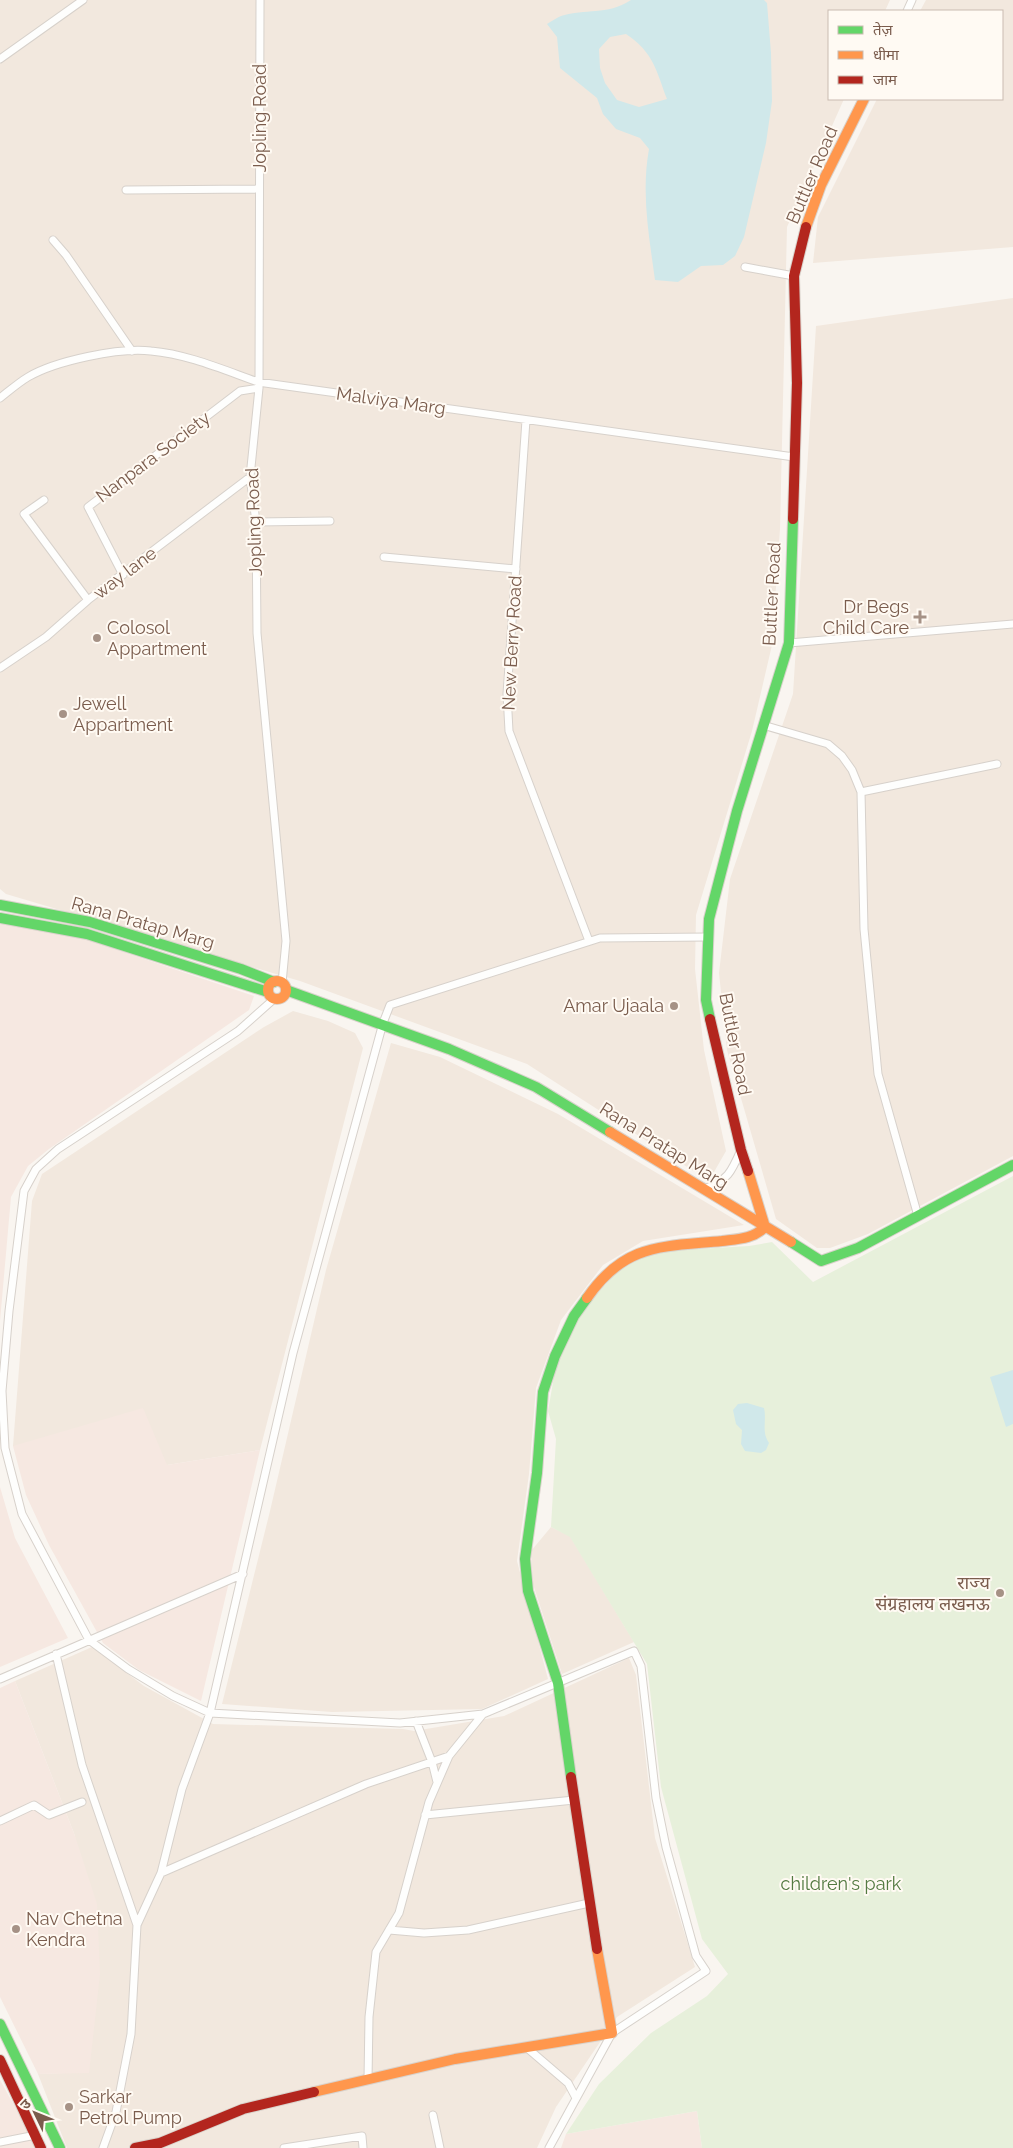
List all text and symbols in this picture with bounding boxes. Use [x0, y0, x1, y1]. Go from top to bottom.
legend [828, 10, 1003, 100]
text: तेज़ [873, 21, 894, 39]
text: धीमा [873, 46, 900, 64]
street label: Jopling Road [249, 64, 270, 172]
text: जाम [873, 71, 898, 89]
street label: Buttler Road [782, 123, 841, 227]
street label: Malviya Marg [335, 382, 447, 419]
street label: Nanpara Society [92, 407, 214, 506]
street label: Jopling Road [241, 467, 266, 577]
street label: way lane [89, 542, 161, 603]
street label: Buttler Road [758, 542, 785, 646]
street label: New Berry Road [497, 575, 526, 711]
place label: Dr Begs Child Care [823, 596, 909, 638]
marker: Dr Begs Child Care [913, 610, 927, 624]
place label: Colosol Appartment [107, 617, 207, 659]
marker: Colosol Appartment [91, 632, 103, 644]
place label: Jewell Appartment [73, 693, 173, 735]
marker: Jewell Appartment [57, 708, 69, 720]
street label: Rana Pratap Marg [69, 892, 217, 953]
street label: Buttler Road [715, 991, 756, 1097]
place label: Amar Ujaala [563, 995, 664, 1016]
marker: Amar Ujaala [668, 1000, 680, 1012]
street label: Rana Pratap Marg [596, 1098, 732, 1194]
place label: राज्य संग्रहालय लखनऊ [875, 1572, 991, 1614]
marker: राज्य संग्रहालय लखनऊ [994, 1587, 1006, 1599]
park label: children's park [781, 1873, 902, 1894]
place label: Nav Chetna Kendra [26, 1908, 123, 1950]
marker: Nav Chetna Kendra [10, 1923, 22, 1935]
place label: Sarkar Petrol Pump [79, 2086, 182, 2128]
north arrow [10, 2088, 60, 2138]
text: उ [17, 2095, 35, 2113]
marker: Sarkar Petrol Pump [63, 2101, 75, 2113]

